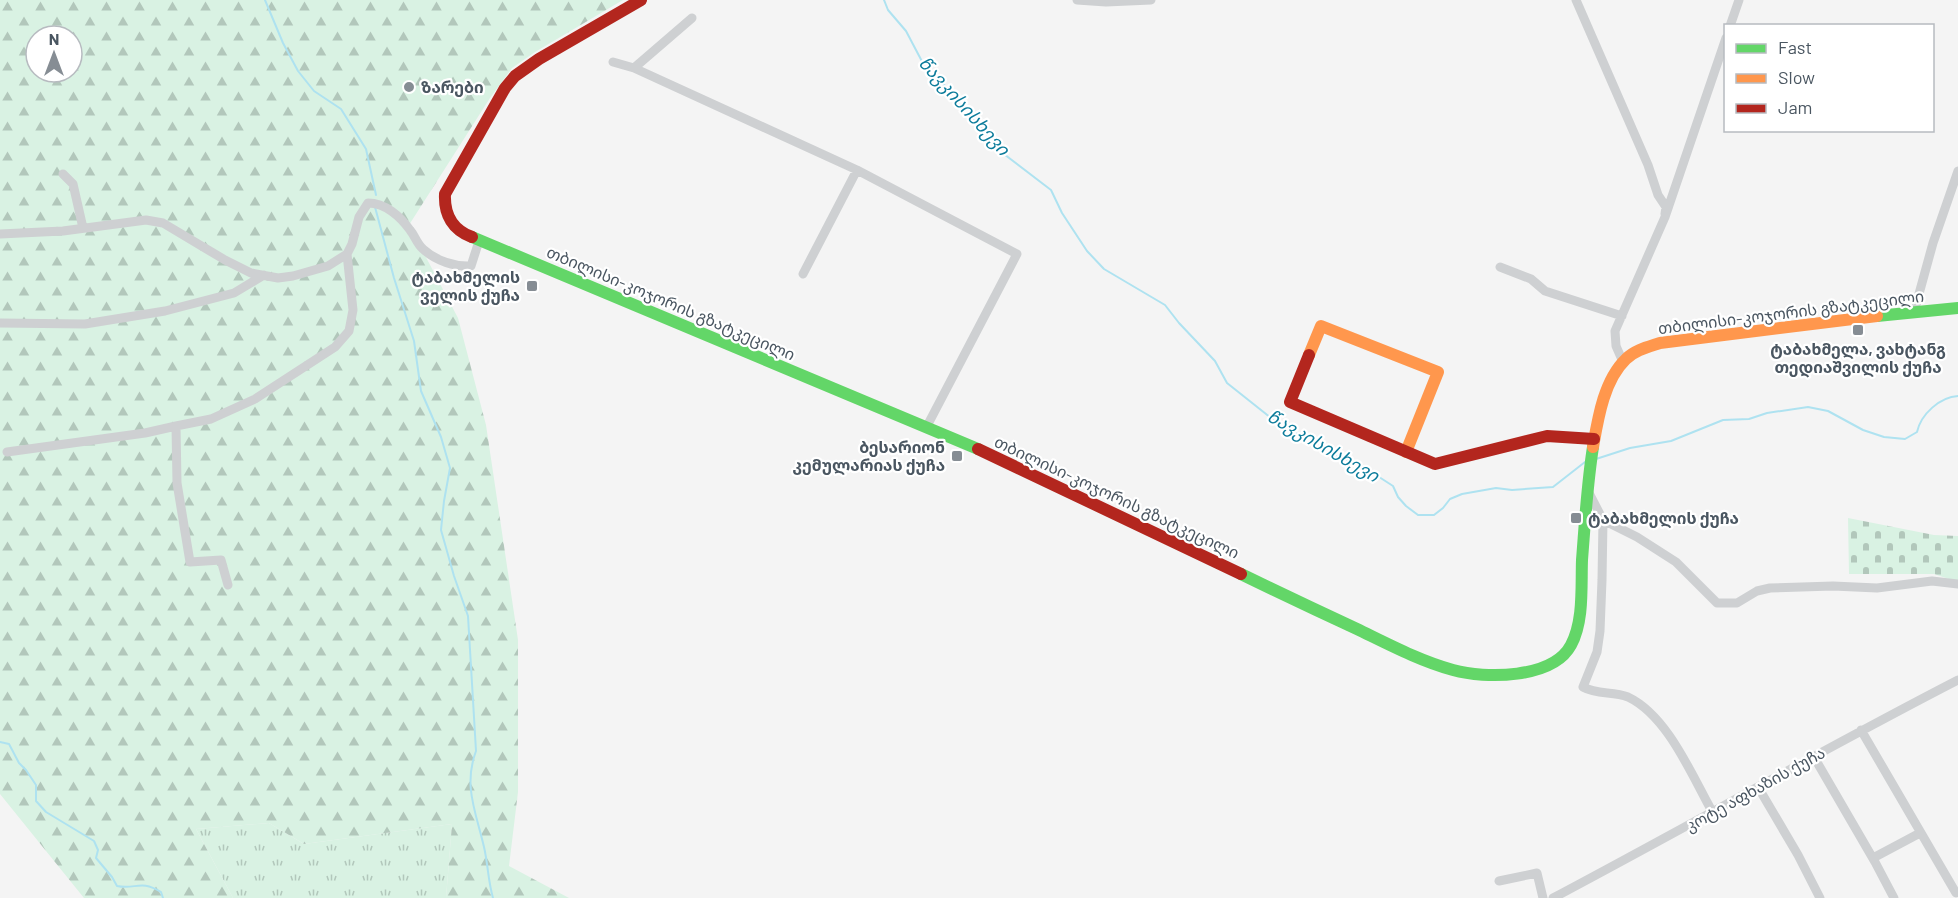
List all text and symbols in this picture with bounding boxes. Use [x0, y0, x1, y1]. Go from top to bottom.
north arrow [24, 24, 84, 84]
legend [1724, 24, 1934, 132]
text: N [49, 29, 59, 48]
text: Fast [1778, 36, 1812, 58]
water label: წავკისისხევი [914, 51, 1015, 160]
text: Slow [1778, 66, 1815, 88]
place label: ზარები [421, 77, 484, 97]
marker: ზარები [402, 80, 416, 94]
text: Jam [1778, 96, 1812, 118]
street label: თბილისი-კოჯორის გზატკეცილი [543, 241, 798, 365]
place label: ტაბახმელის ველის ქუჩა [411, 267, 520, 306]
marker: ტაბახმელის ველის ქუჩა [525, 279, 539, 293]
street label: თბილისი-კოჯორის გზატკეცილი [1657, 286, 1925, 339]
marker: ტაბახმელა, ვახტანგ თედიაშვილის ქუჩა [1851, 323, 1865, 337]
place label: ტაბახმელა, ვახტანგ თედიაშვილის ქუჩა [1770, 339, 1946, 378]
water label: წავკისისხევი [1263, 404, 1384, 487]
street label: თბილისი-კოჯორის გზატკეცილი [991, 431, 1243, 564]
place label: ბესარიონ კემულარიას ქუჩა [793, 437, 945, 476]
marker: ბესარიონ კემულარიას ქუჩა [950, 449, 964, 463]
place label: ტაბახმელის ქუჩა [1588, 508, 1739, 529]
marker: ტაბახმელის ქუჩა [1569, 511, 1583, 525]
street label: კოტე აფხაზის ქუჩა [1682, 742, 1828, 836]

